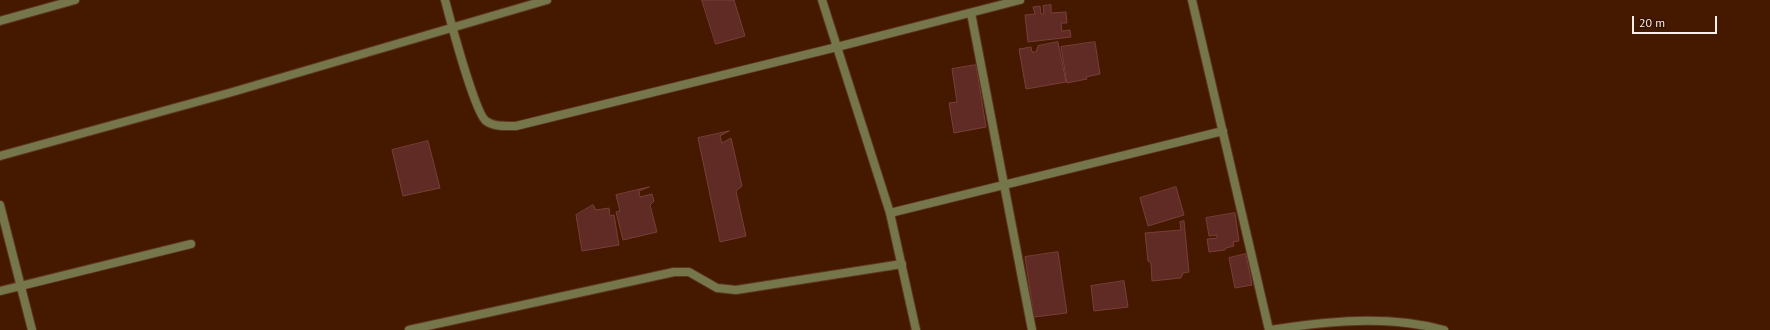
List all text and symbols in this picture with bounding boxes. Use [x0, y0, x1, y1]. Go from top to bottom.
scale bar [1634, 8, 1719, 34]
text: 20 m [1639, 15, 1665, 30]

